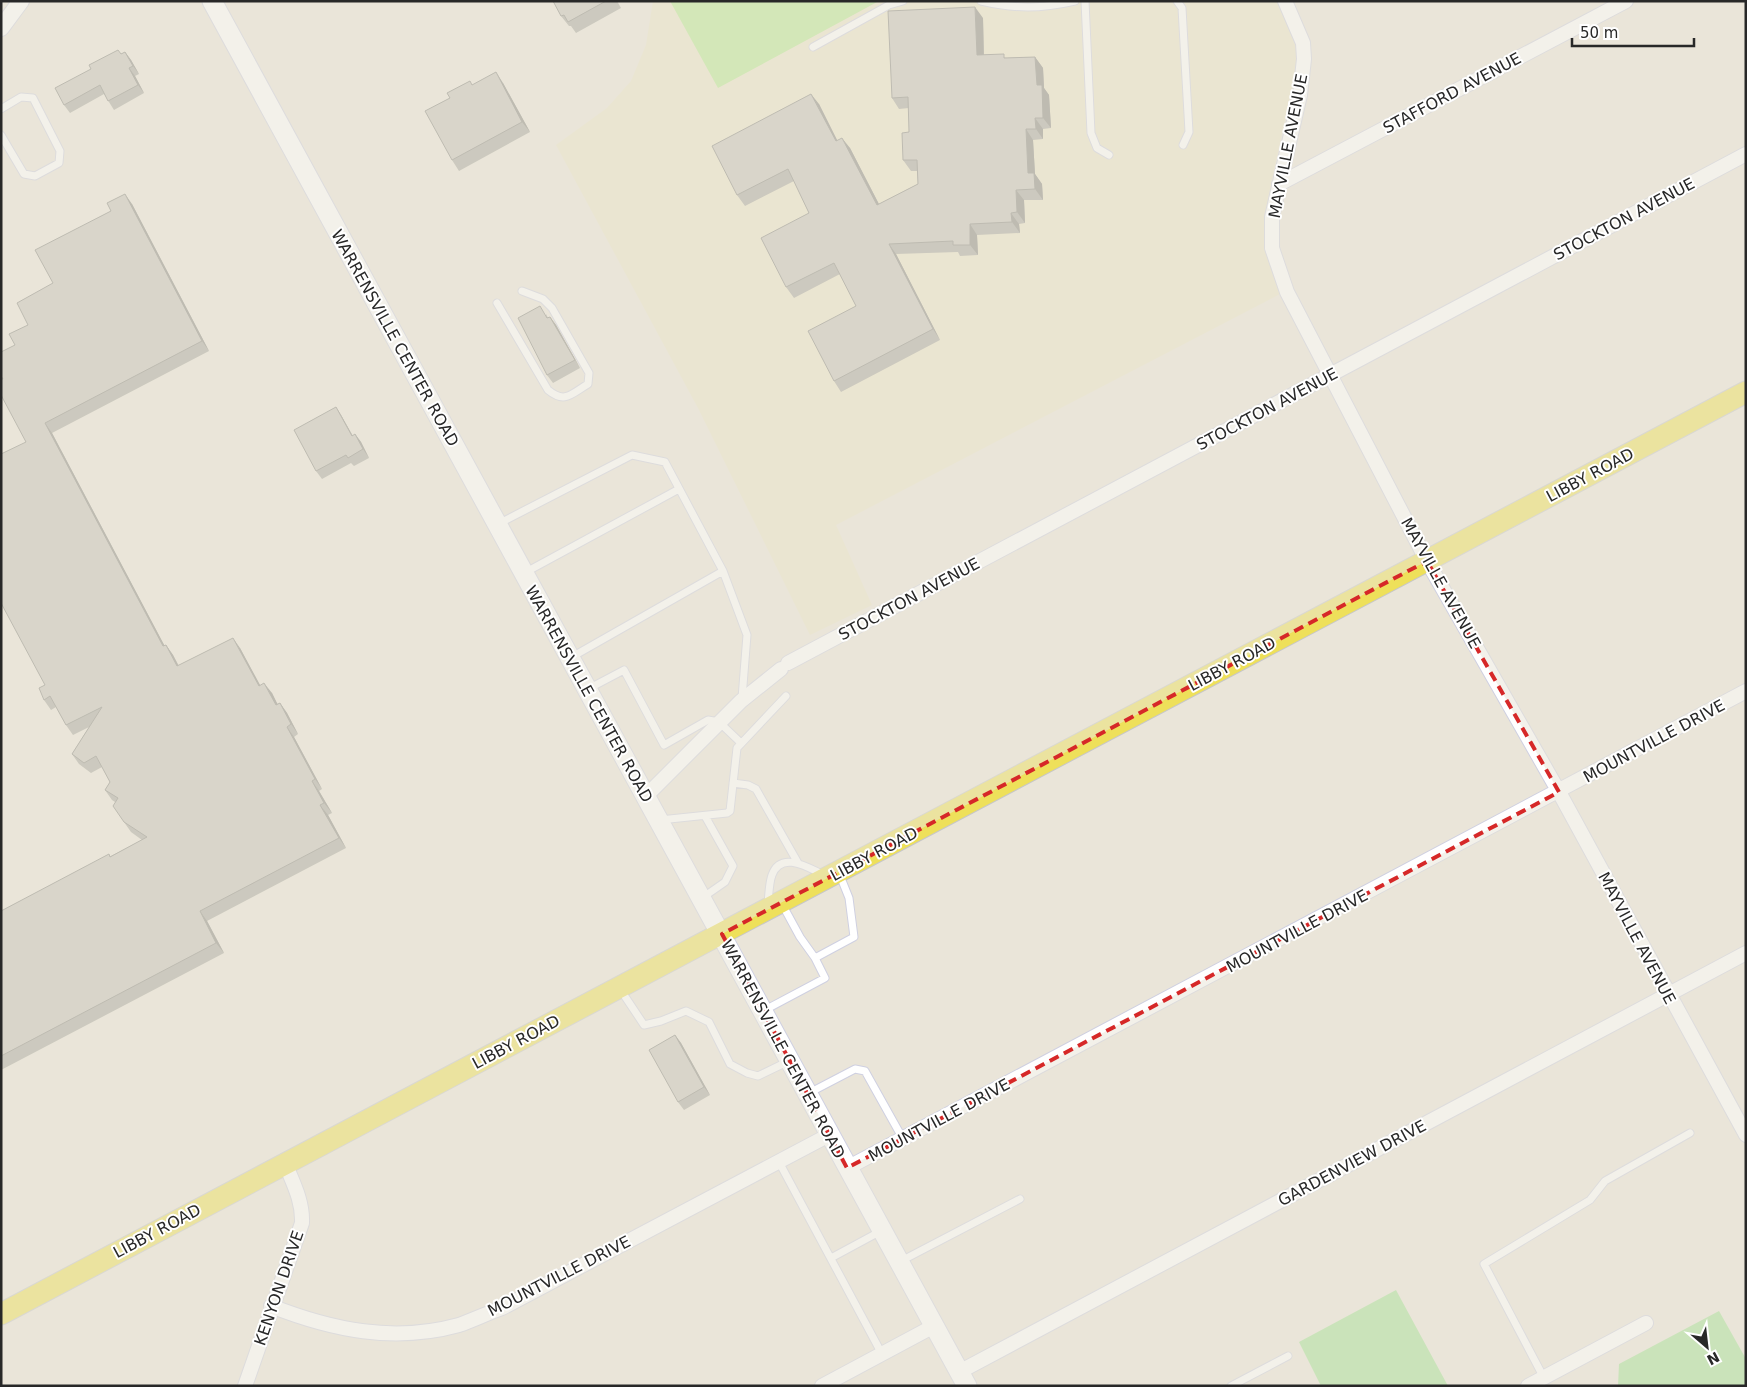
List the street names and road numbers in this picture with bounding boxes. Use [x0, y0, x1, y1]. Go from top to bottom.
street label: STAFFORD AVENUE [1380, 48, 1524, 138]
street label: MAYVILLE AVENUE [1265, 72, 1311, 220]
street label: STOCKTON AVENUE [1550, 174, 1698, 264]
street label: WARRENSVILLE CENTER ROAD [327, 226, 463, 450]
street label: STOCKTON AVENUE [1193, 364, 1341, 454]
street label: LIBBY ROAD [1543, 444, 1637, 506]
street label: MAYVILLE AVENUE [1397, 514, 1485, 652]
street label: STOCKTON AVENUE [835, 554, 983, 644]
street label: WARRENSVILLE CENTER ROAD [521, 582, 657, 806]
street label: LIBBY ROAD [1185, 633, 1279, 695]
street label: MOUNTVILLE DRIVE [1580, 696, 1728, 786]
street label: LIBBY ROAD [827, 823, 921, 885]
street label: MAYVILLE AVENUE [1594, 869, 1680, 1007]
street label: MOUNTVILLE DRIVE [1223, 886, 1371, 976]
street label: WARRENSVILLE CENTER ROAD [717, 936, 849, 1162]
street label: LIBBY ROAD [469, 1011, 563, 1073]
street label: MOUNTVILLE DRIVE [865, 1075, 1013, 1165]
street label: GARDENVIEW DRIVE [1275, 1116, 1429, 1210]
street label: LIBBY ROAD [110, 1200, 204, 1262]
street label: KENYON DRIVE [250, 1228, 308, 1348]
street label: MOUNTVILLE DRIVE [484, 1232, 634, 1320]

